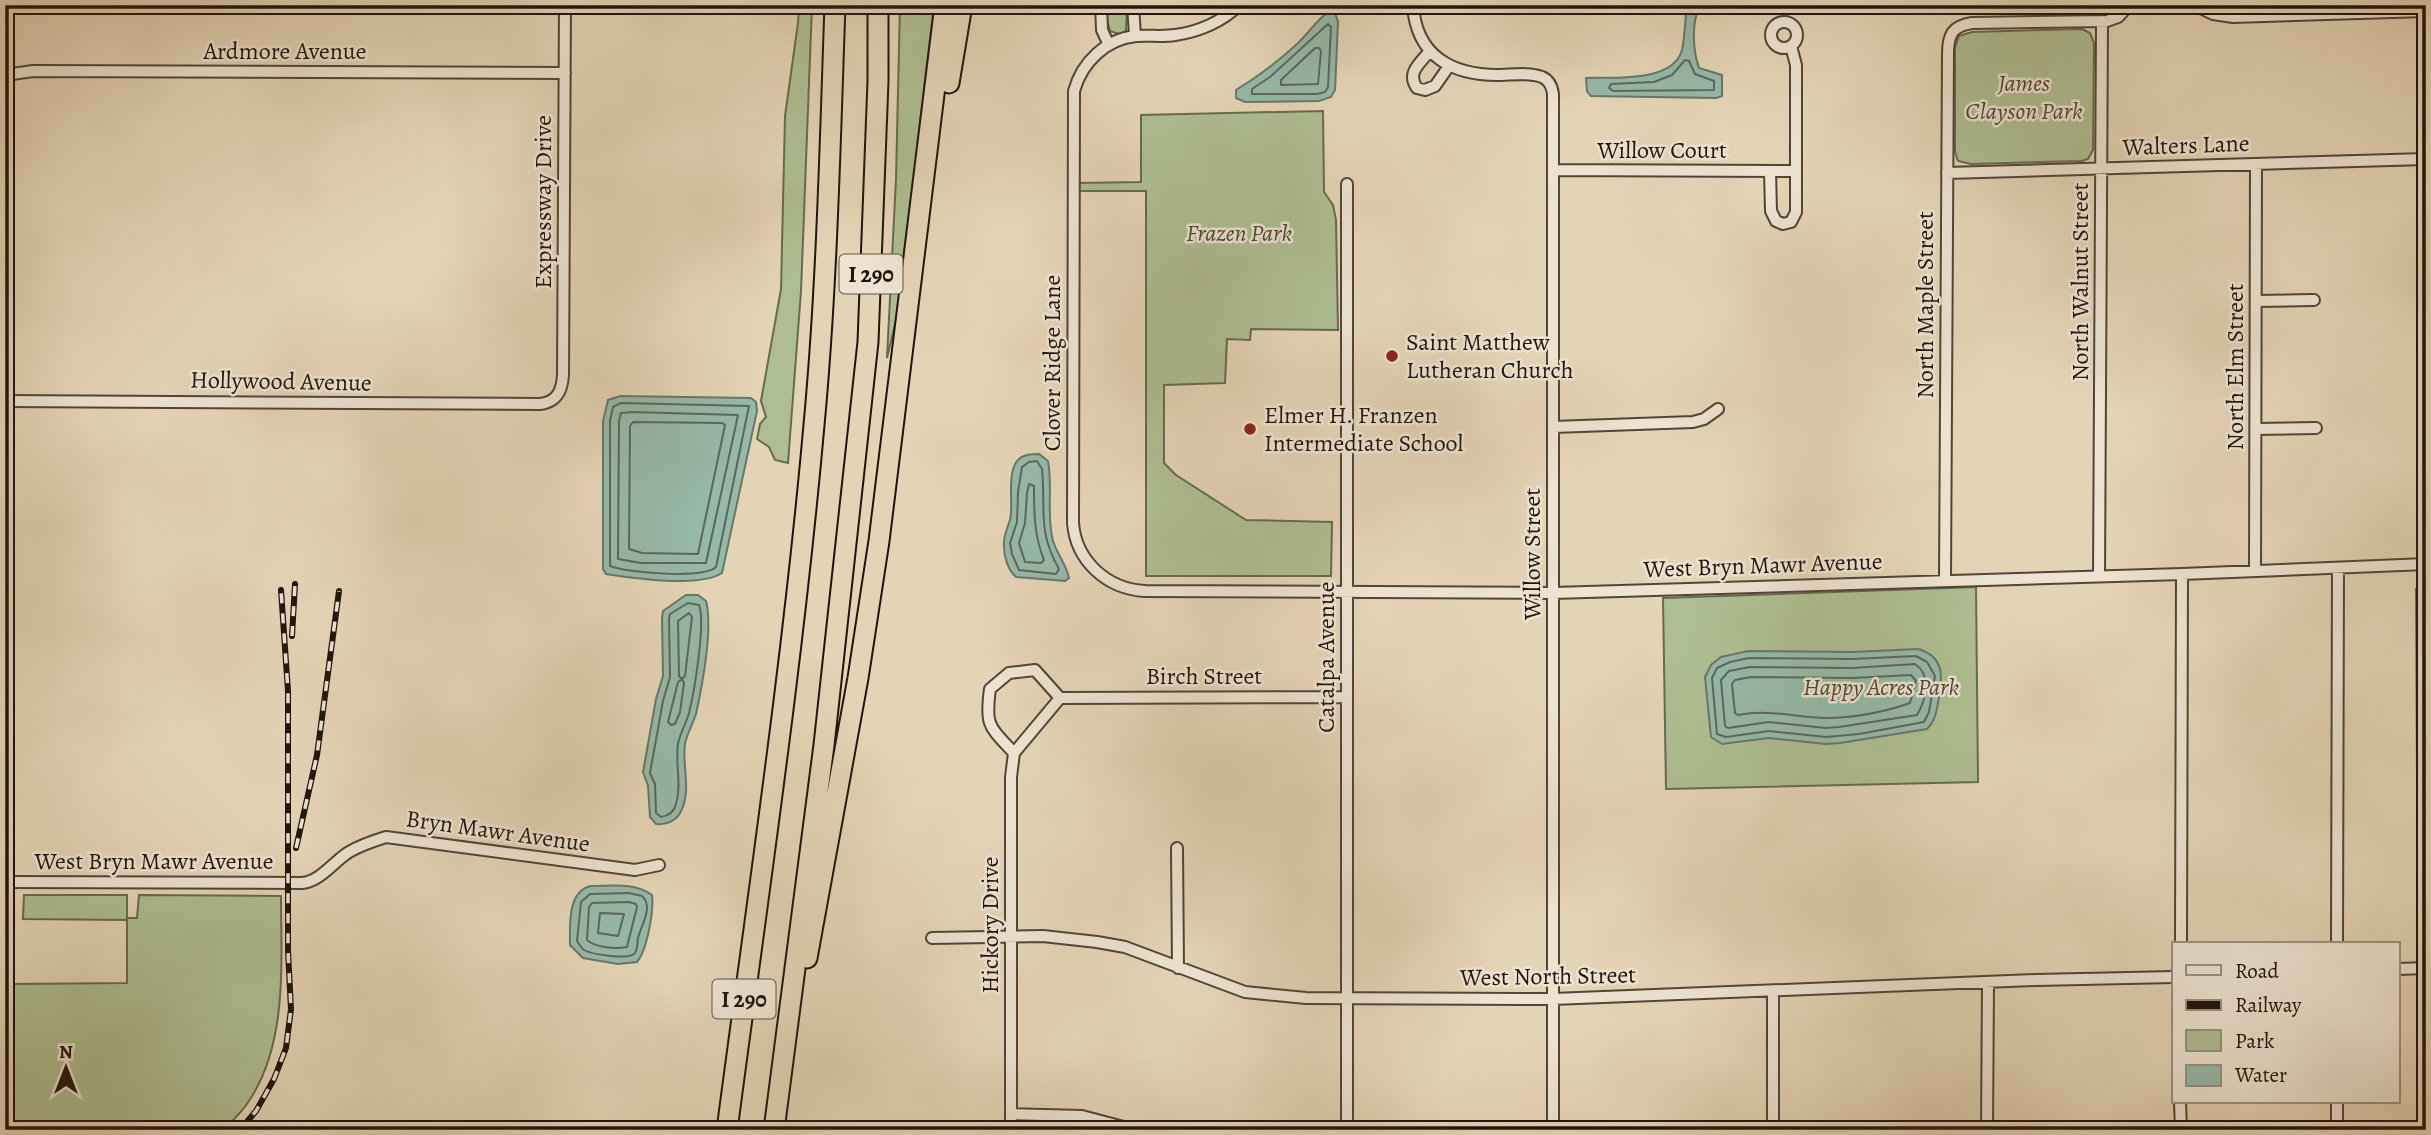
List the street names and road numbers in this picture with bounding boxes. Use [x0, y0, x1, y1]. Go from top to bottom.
street label: Ardmore Avenue [202, 35, 367, 67]
street label: Expressway Drive [527, 115, 559, 289]
street label: Walters Lane [2121, 127, 2250, 163]
street label: Willow Court [1596, 134, 1727, 166]
street label: North Walnut Street [2064, 183, 2096, 381]
street label: North Maple Street [1909, 211, 1941, 399]
road number: I 290 [840, 255, 903, 294]
street label: Clover Ridge Lane [1036, 275, 1068, 451]
street label: North Elm Street [2219, 283, 2251, 451]
street label: Hollywood Avenue [190, 363, 372, 399]
street label: Willow Street [1516, 488, 1548, 621]
street label: West Bryn Mawr Avenue [1642, 545, 1883, 585]
street label: Catalpa Avenue [1310, 581, 1342, 733]
street label: Birch Street [1146, 660, 1262, 692]
street label: Bryn Mawr Avenue [404, 802, 592, 860]
street label: West Bryn Mawr Avenue [33, 845, 274, 877]
street label: Hickory Drive [974, 856, 1006, 994]
street label: West North Street [1459, 958, 1636, 994]
road number: I 290 [712, 980, 776, 1018]

